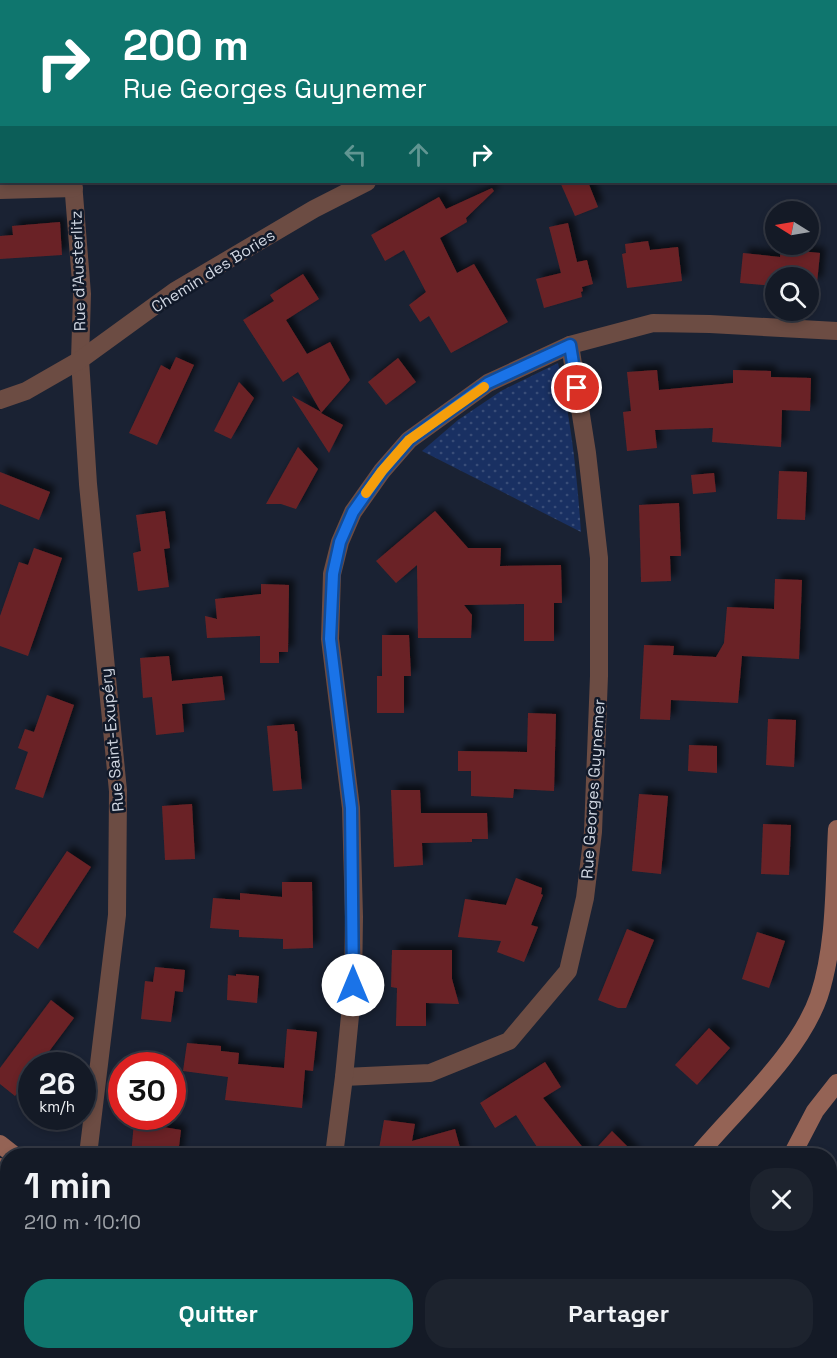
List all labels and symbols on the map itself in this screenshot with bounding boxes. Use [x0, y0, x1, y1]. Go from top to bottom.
north arrow [765, 201, 819, 255]
street label: Rue d'Austerlitz [65, 210, 91, 332]
street label: Chemin des Bories [147, 225, 279, 317]
pin [551, 362, 602, 413]
street label: Rue Saint-Exupéry [95, 667, 129, 813]
street label: Rue Georges Guynemer [576, 698, 610, 880]
position arrow [321, 953, 385, 1017]
speed limit sign: 30 [108, 1052, 186, 1130]

